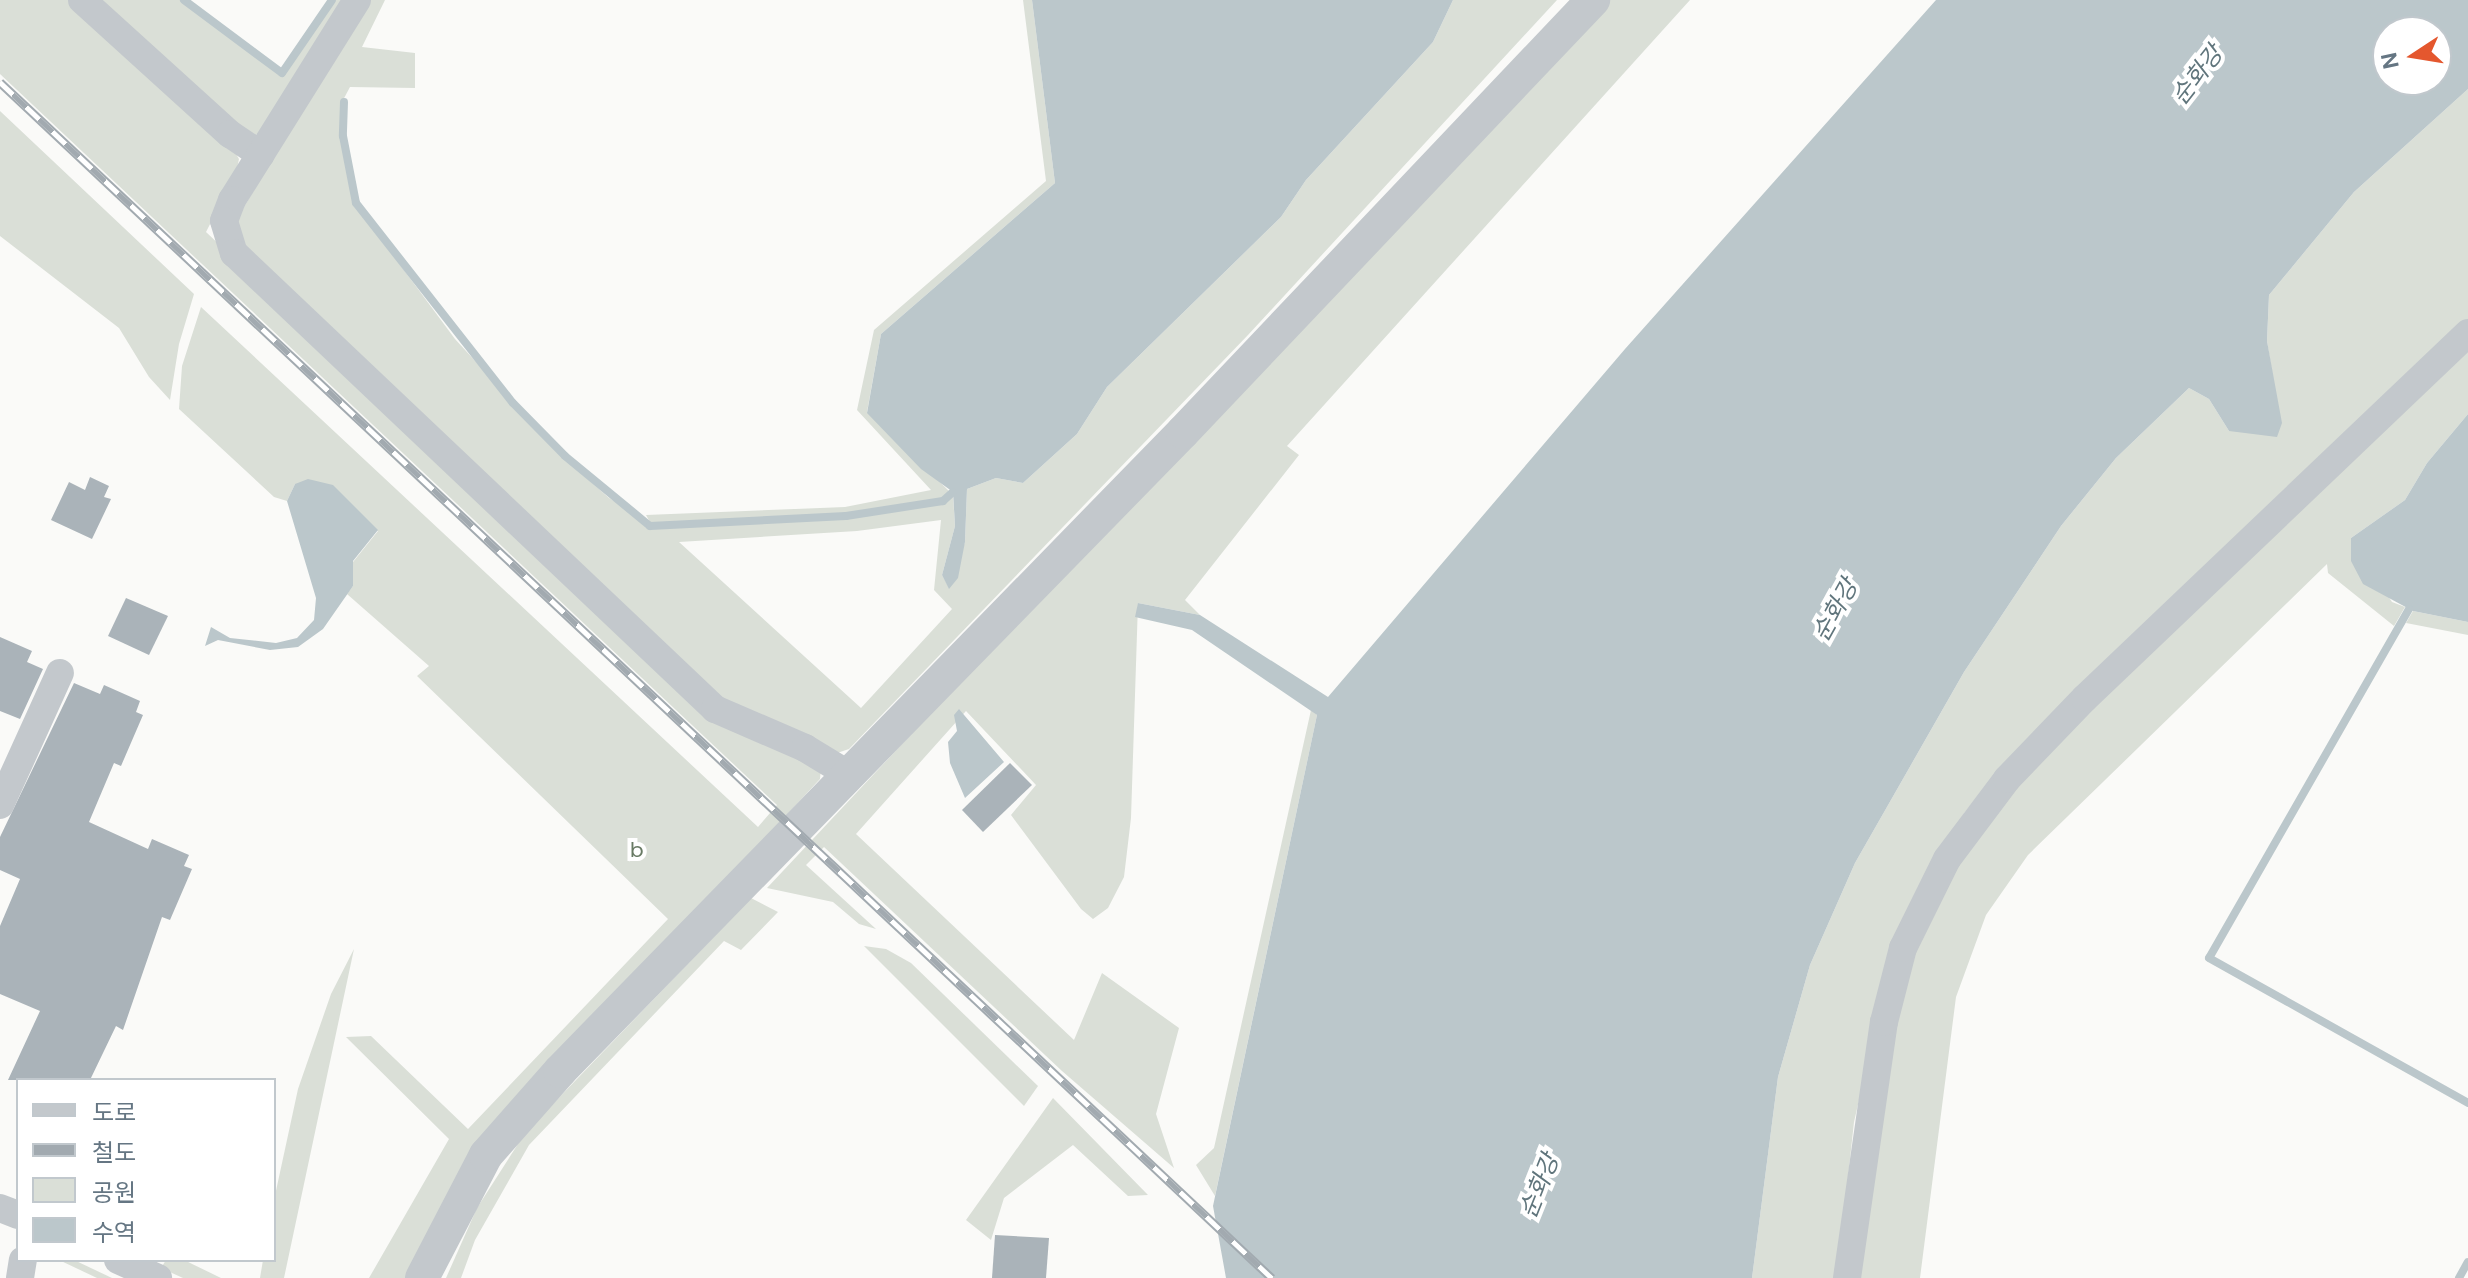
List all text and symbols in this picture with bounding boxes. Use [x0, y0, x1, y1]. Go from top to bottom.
north arrow [2372, 16, 2452, 96]
water label: 순화강 [2165, 40, 2229, 110]
text: N [2374, 50, 2406, 72]
water label: 순화강 [1806, 574, 1864, 646]
park label: b [630, 837, 644, 863]
legend [16, 1078, 276, 1262]
text: 도로 [92, 1097, 136, 1128]
text: 철도 [92, 1137, 136, 1168]
water label: 순화강 [1513, 1150, 1565, 1222]
text: 공원 [92, 1177, 136, 1208]
text: 수역 [92, 1217, 136, 1248]

